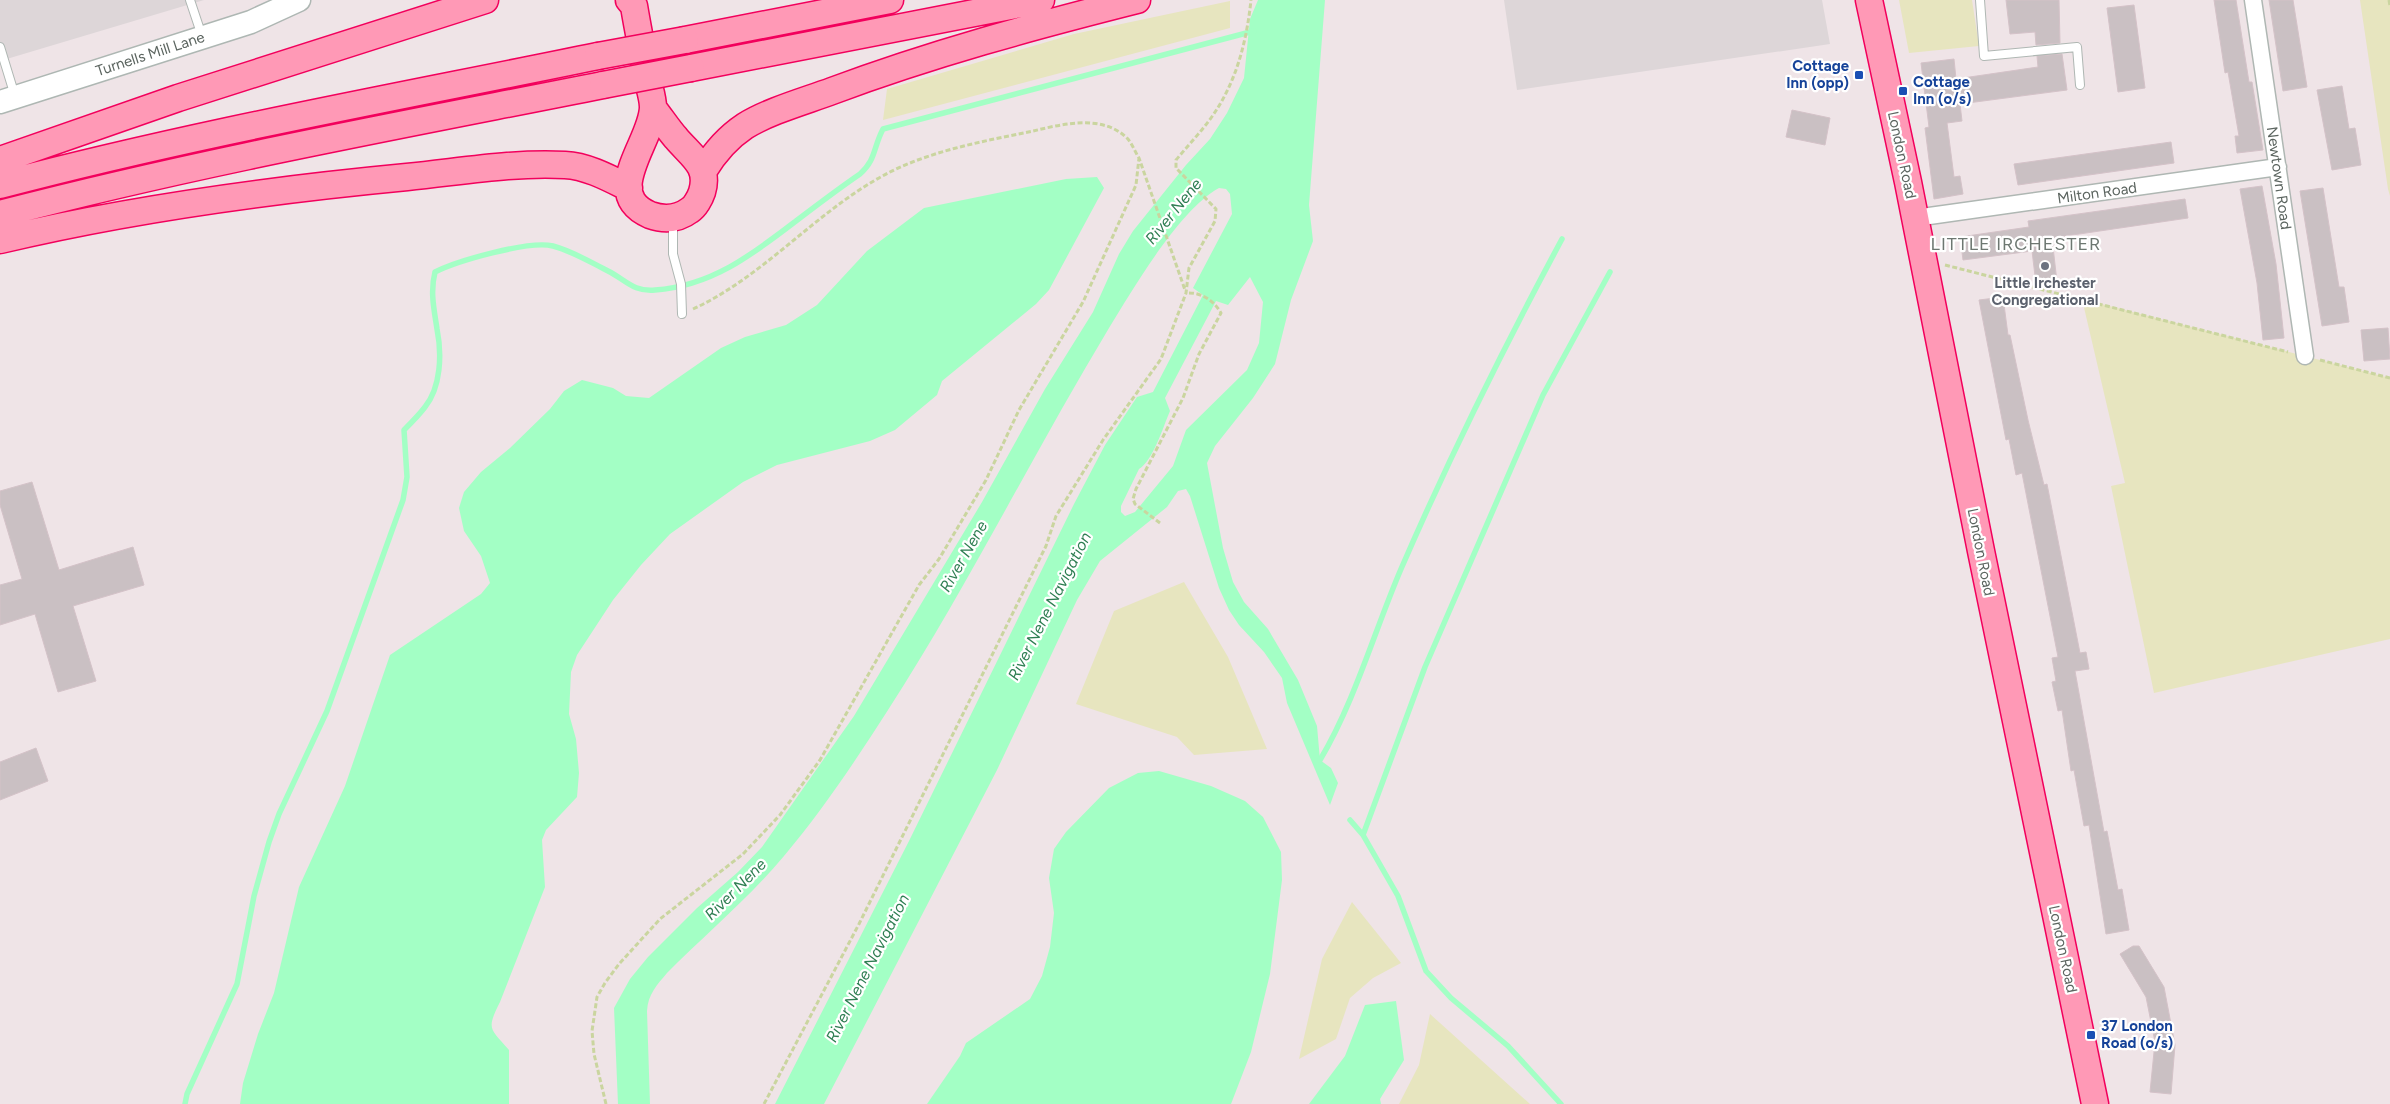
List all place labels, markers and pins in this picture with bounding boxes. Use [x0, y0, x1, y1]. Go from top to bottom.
place label: Cottage Inn (opp) [1786, 57, 1850, 92]
marker: Cottage Inn (opp) [1853, 69, 1865, 81]
place label: Cottage Inn (o/s) [1913, 73, 1972, 108]
marker: Cottage Inn (o/s) [1897, 85, 1909, 97]
marker: Little Irchester Congregational [2039, 260, 2051, 272]
place label: Little Irchester Congregational [1991, 274, 2099, 309]
place label: 37 London Road (o/s) [2101, 1017, 2174, 1052]
marker: 37 London Road (o/s) [2085, 1029, 2097, 1041]

